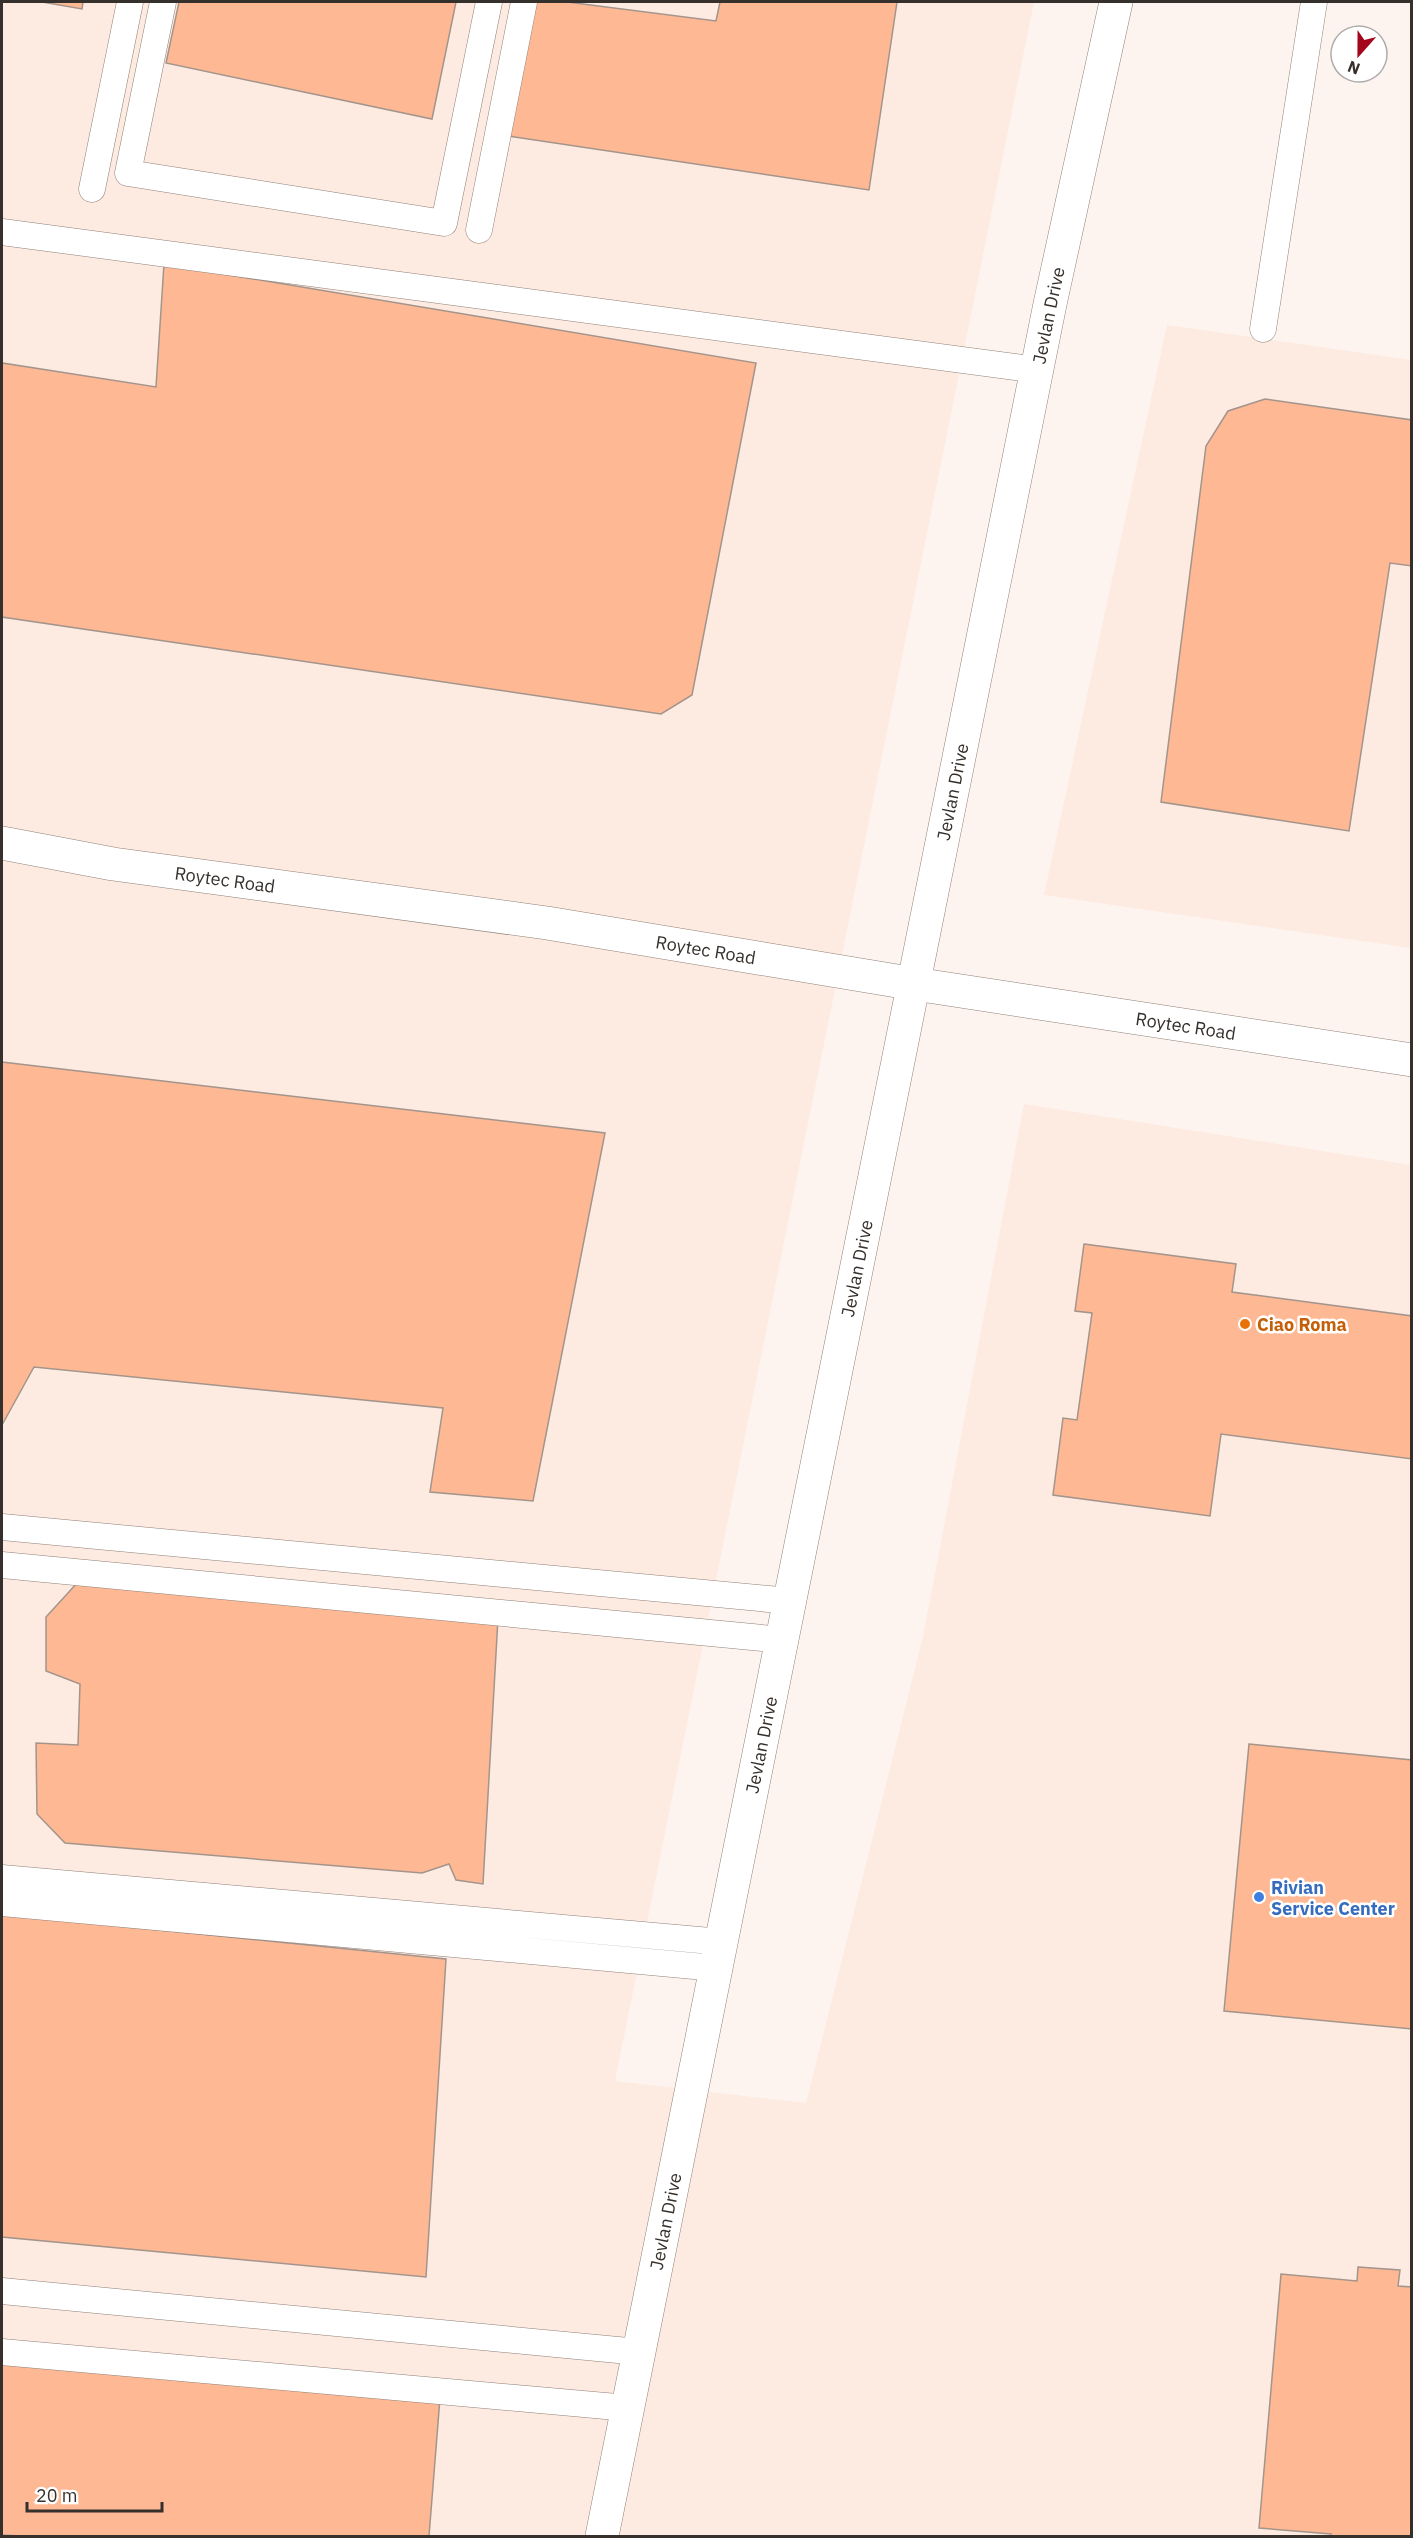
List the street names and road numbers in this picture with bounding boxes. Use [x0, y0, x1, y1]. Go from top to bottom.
street label: Jevlan Drive [1027, 265, 1069, 366]
street label: Jevlan Drive [931, 741, 973, 842]
street label: Roytec Road [173, 861, 277, 897]
street label: Roytec Road [654, 930, 758, 969]
street label: Roytec Road [1134, 1006, 1238, 1044]
street label: Jevlan Drive [835, 1218, 877, 1319]
street label: Jevlan Drive [740, 1694, 782, 1795]
street label: Jevlan Drive [644, 2171, 686, 2272]

